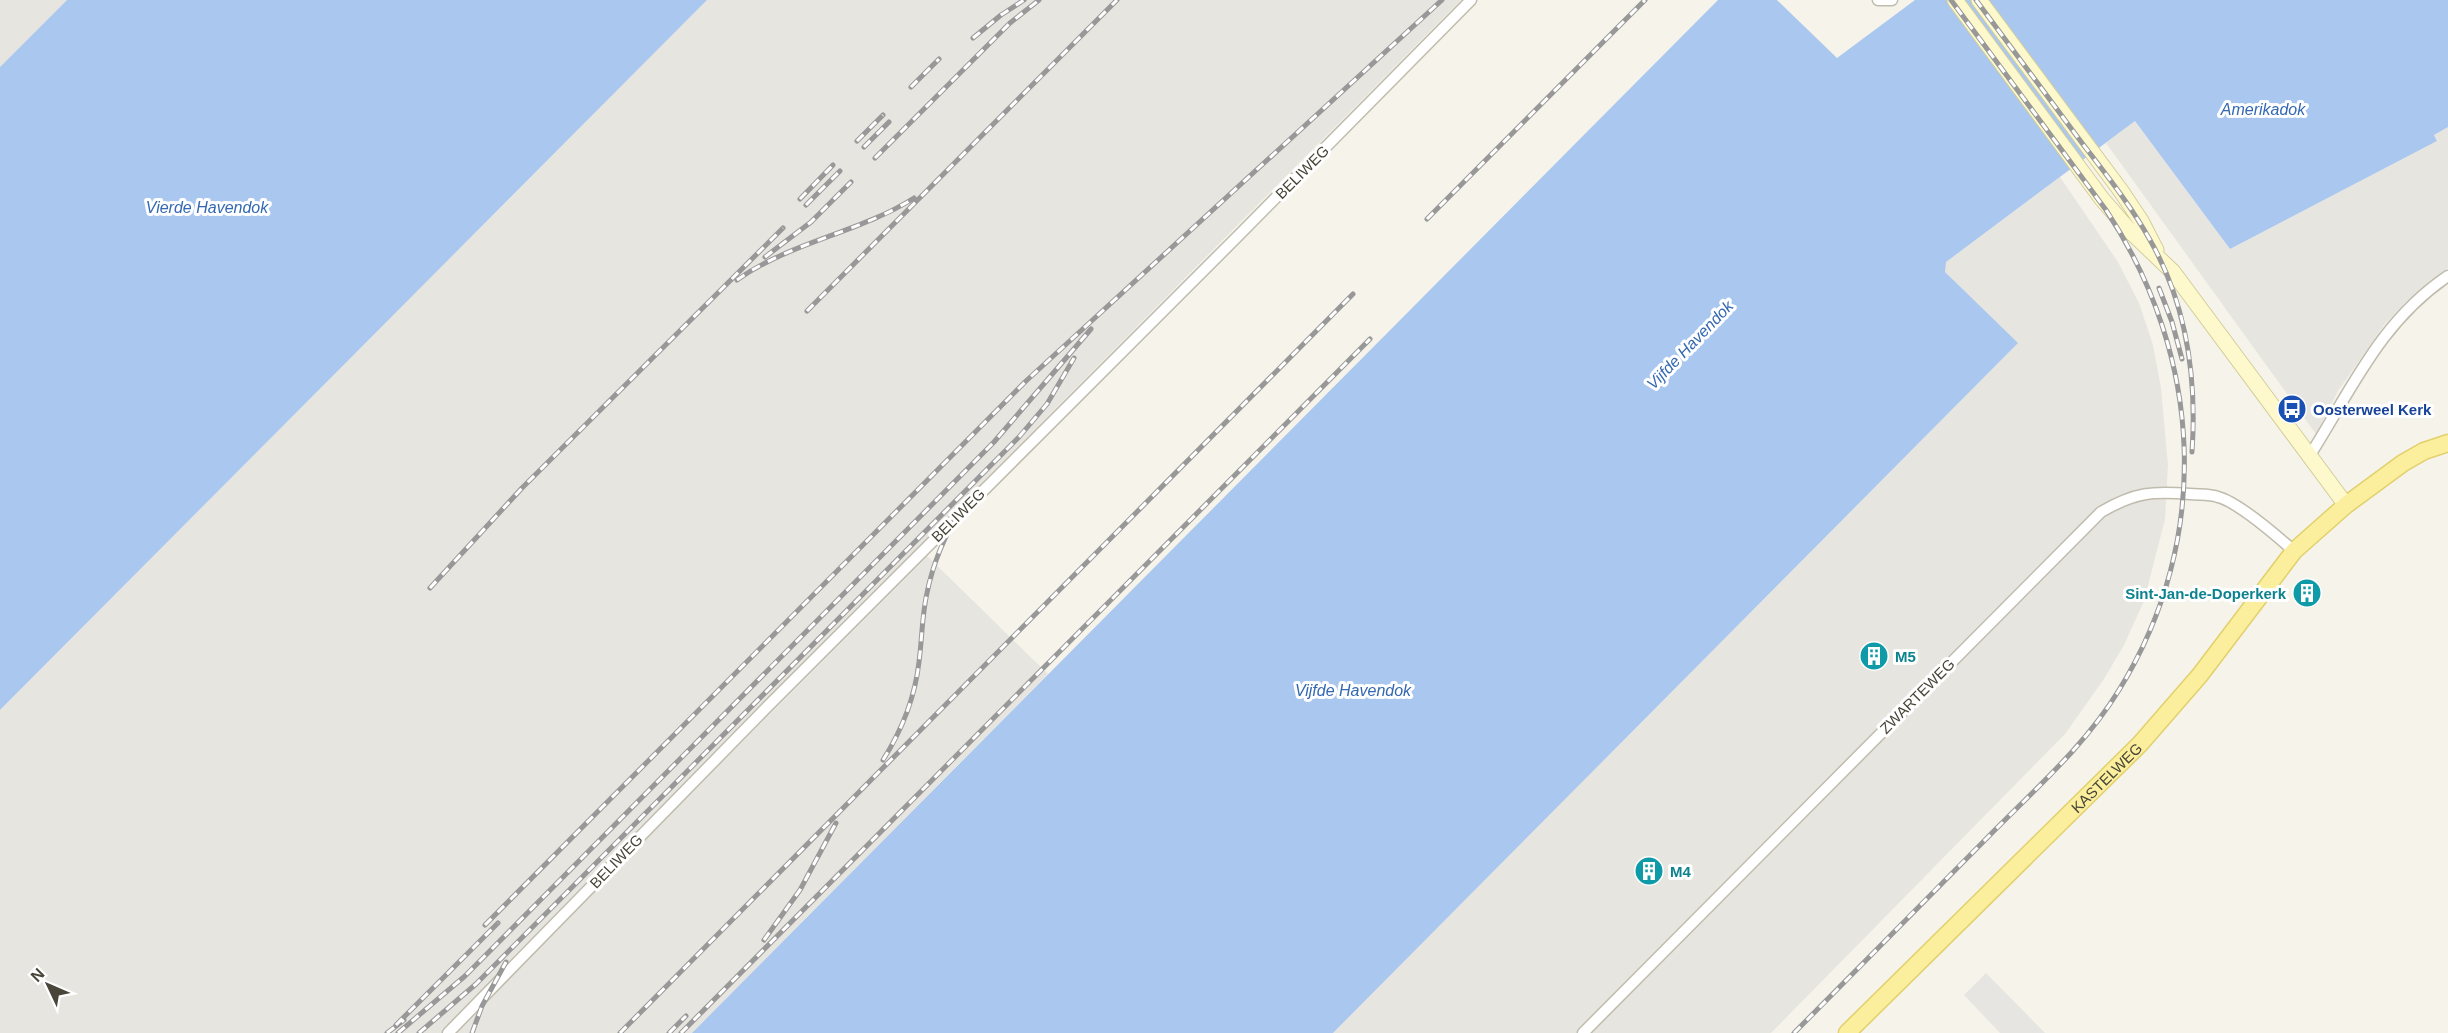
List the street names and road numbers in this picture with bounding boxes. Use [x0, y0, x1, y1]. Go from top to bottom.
street label: BELIWEG [1272, 142, 1332, 202]
street label: BELIWEG [928, 485, 988, 545]
street label: ZWARTEWEG [1876, 655, 1958, 737]
street label: KASTELWEG [2067, 739, 2145, 816]
street label: BELIWEG [586, 831, 646, 891]

